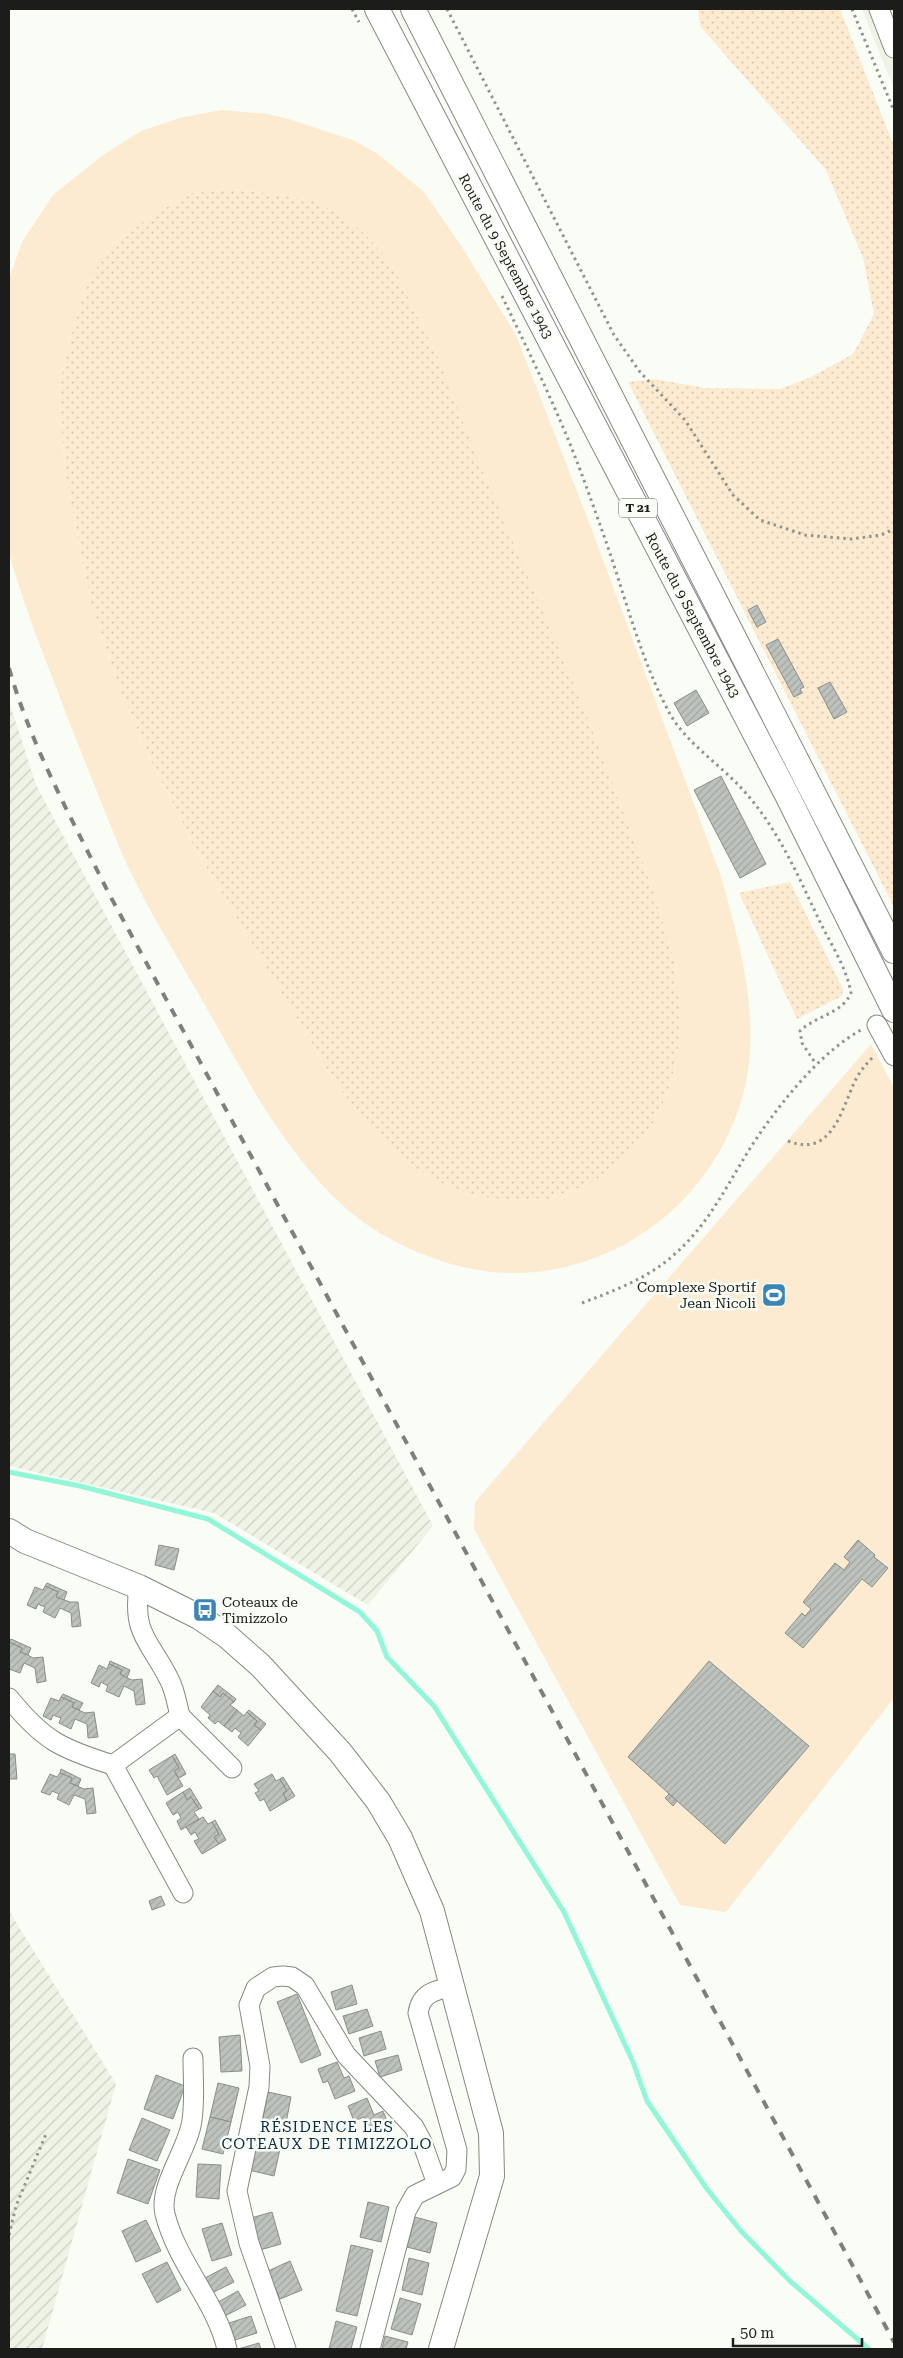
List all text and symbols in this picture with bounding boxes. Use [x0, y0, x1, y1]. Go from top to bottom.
street label: Route du 9 Septembre 1943 [456, 171, 556, 341]
road number: T 21 [619, 498, 657, 518]
street label: Route du 9 Septembre 1943 [643, 530, 743, 700]
place label: Complexe Sportif Jean Nicoli [637, 1279, 757, 1311]
sports icon: Complexe Sportif Jean Nicoli [761, 1282, 787, 1308]
place label: Coteaux de Timizzolo [222, 1594, 298, 1626]
bus stop icon: Coteaux de Timizzolo [192, 1597, 218, 1623]
district label: RÉSIDENCE LES COTEAUX DE TIMIZZOLO [222, 2118, 432, 2153]
scale bar [733, 2316, 862, 2348]
text: 50 m [740, 2324, 775, 2342]

